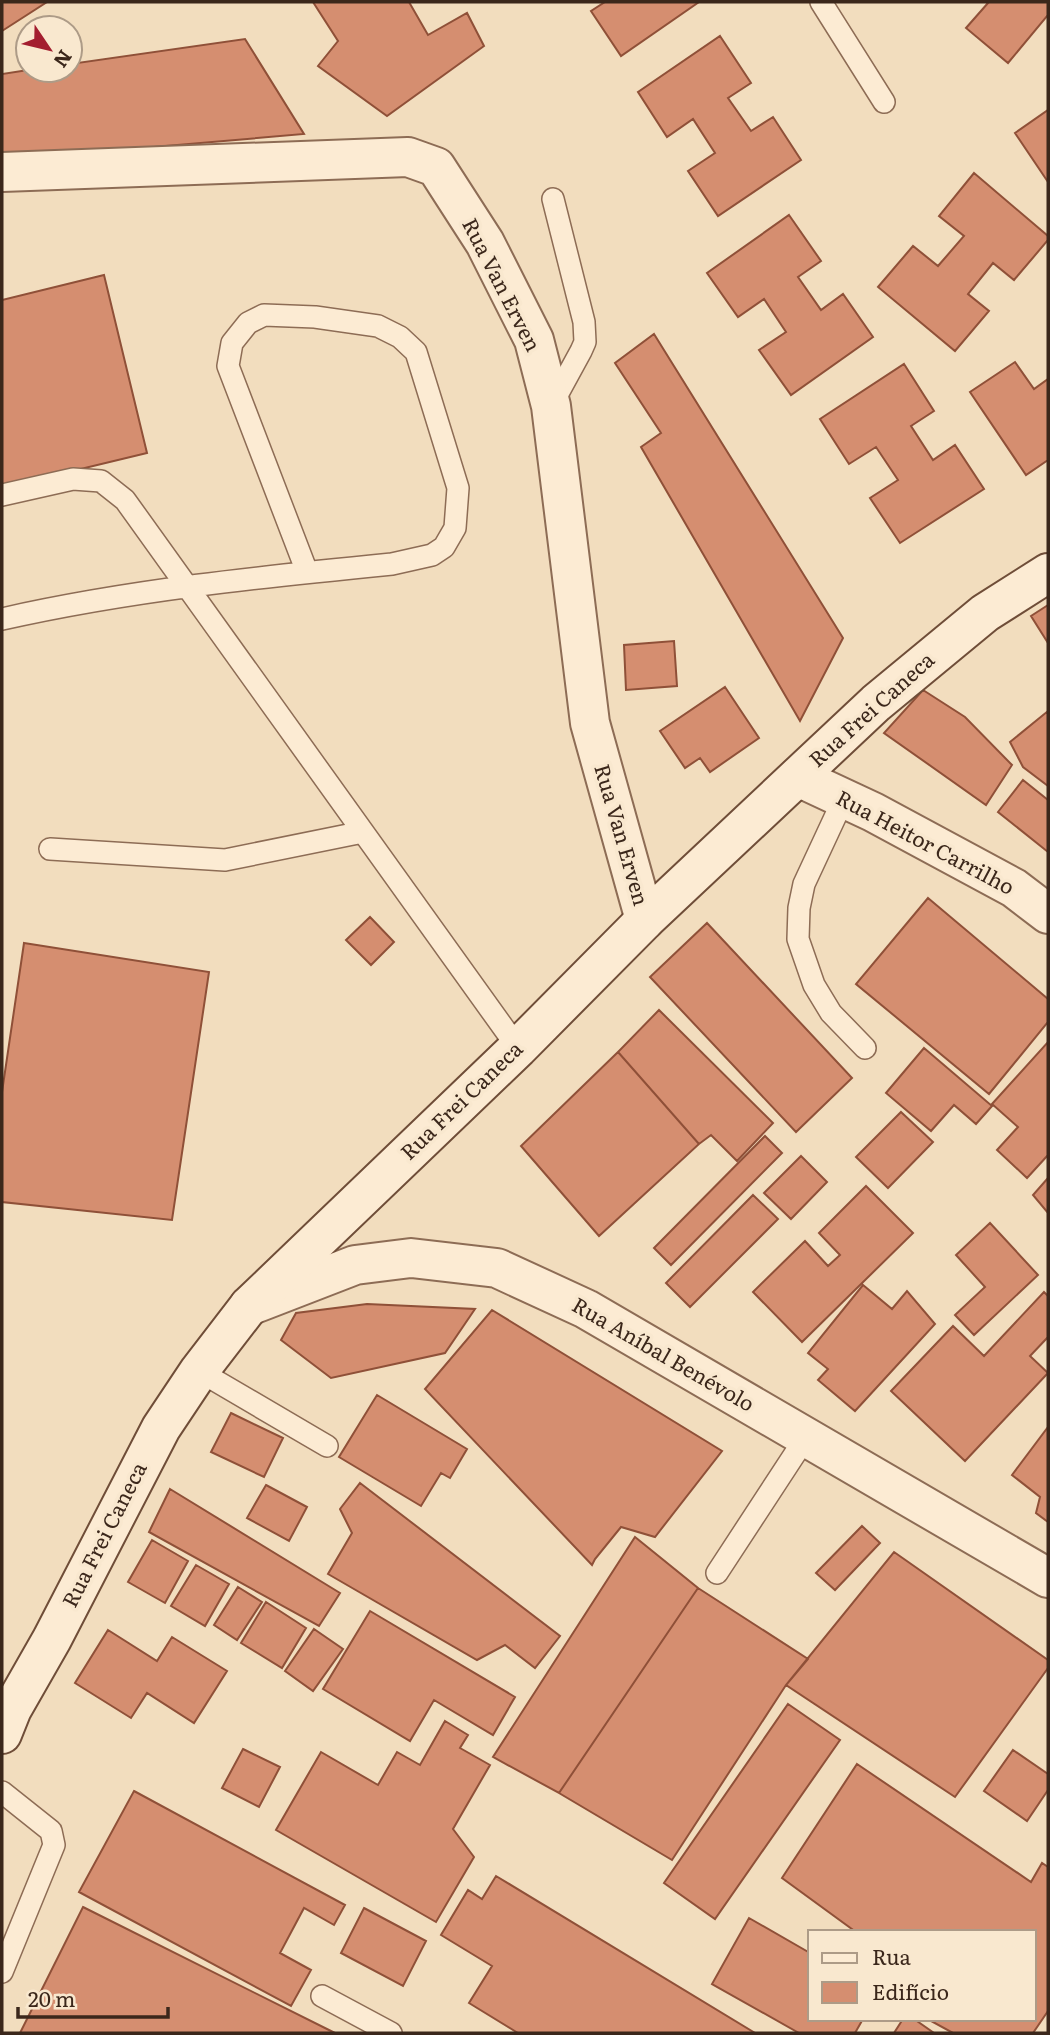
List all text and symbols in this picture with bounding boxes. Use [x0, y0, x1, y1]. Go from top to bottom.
north arrow [14, 14, 84, 84]
text: N [48, 45, 80, 74]
street label: Rua Van Erven [456, 212, 550, 356]
street label: Rua Frei Caneca [801, 643, 940, 773]
street label: Rua Van Erven [588, 760, 658, 909]
street label: Rua Heitor Carrilho [831, 781, 1021, 901]
street label: Rua Frei Caneca [392, 1032, 529, 1166]
street label: Rua Aníbal Benévolo [567, 1288, 761, 1418]
street label: Rua Frei Caneca [53, 1455, 153, 1612]
legend [808, 1930, 1036, 2021]
text: Rua [872, 1940, 912, 1971]
text: Edifício [872, 1975, 949, 2006]
scale bar [18, 1976, 168, 2020]
text: 20 m [28, 1982, 75, 2013]

